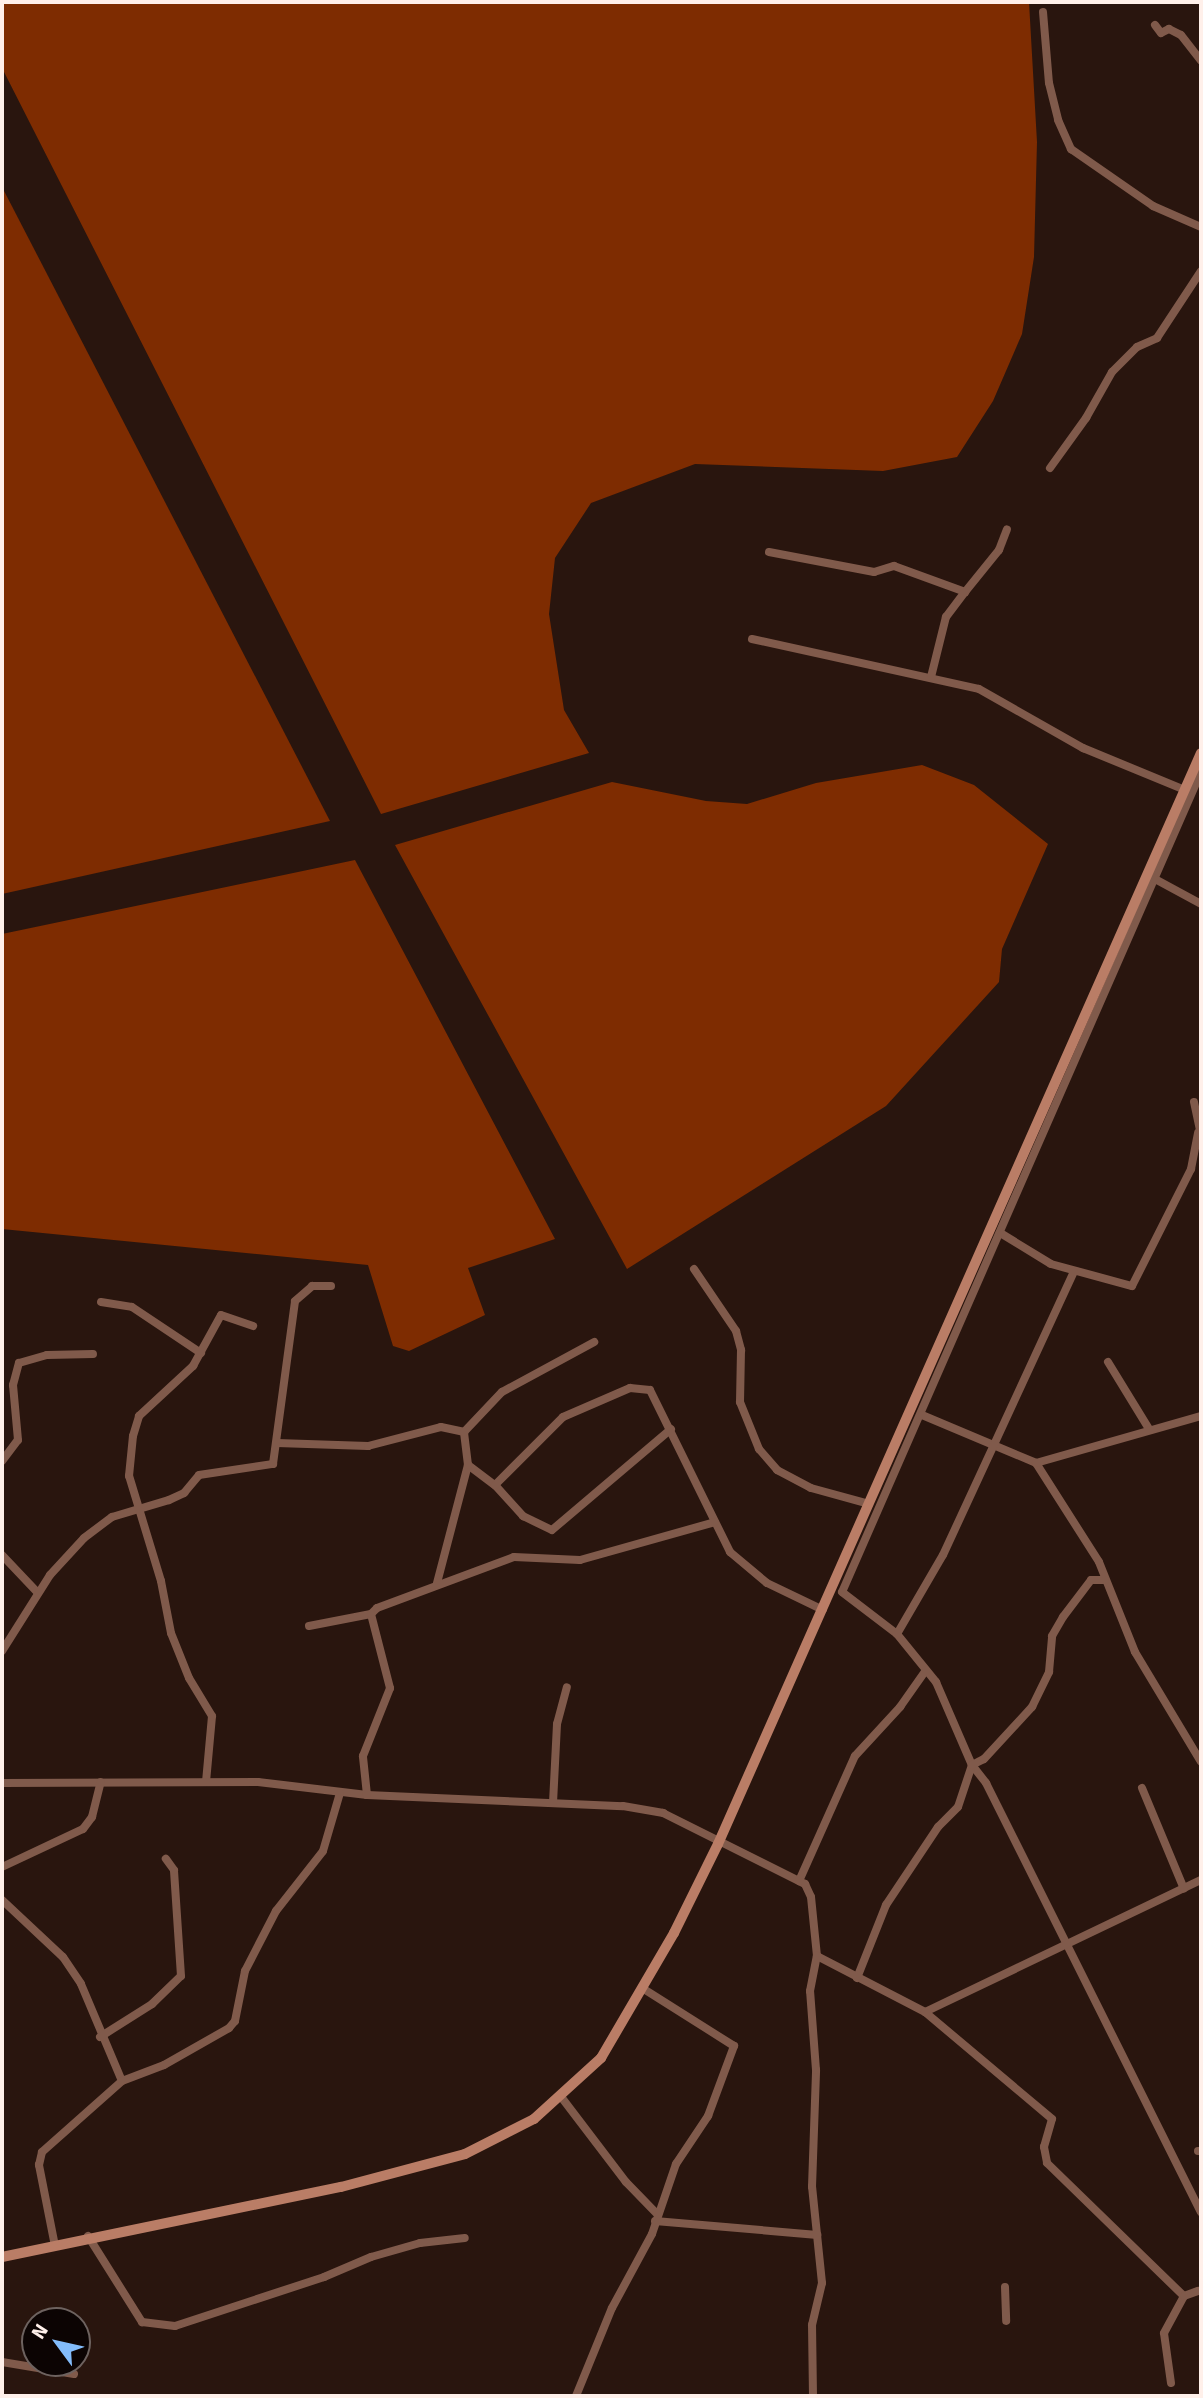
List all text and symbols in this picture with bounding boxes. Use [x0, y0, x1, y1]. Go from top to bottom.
north arrow [21, 2307, 91, 2377]
text: N [26, 2320, 54, 2344]

